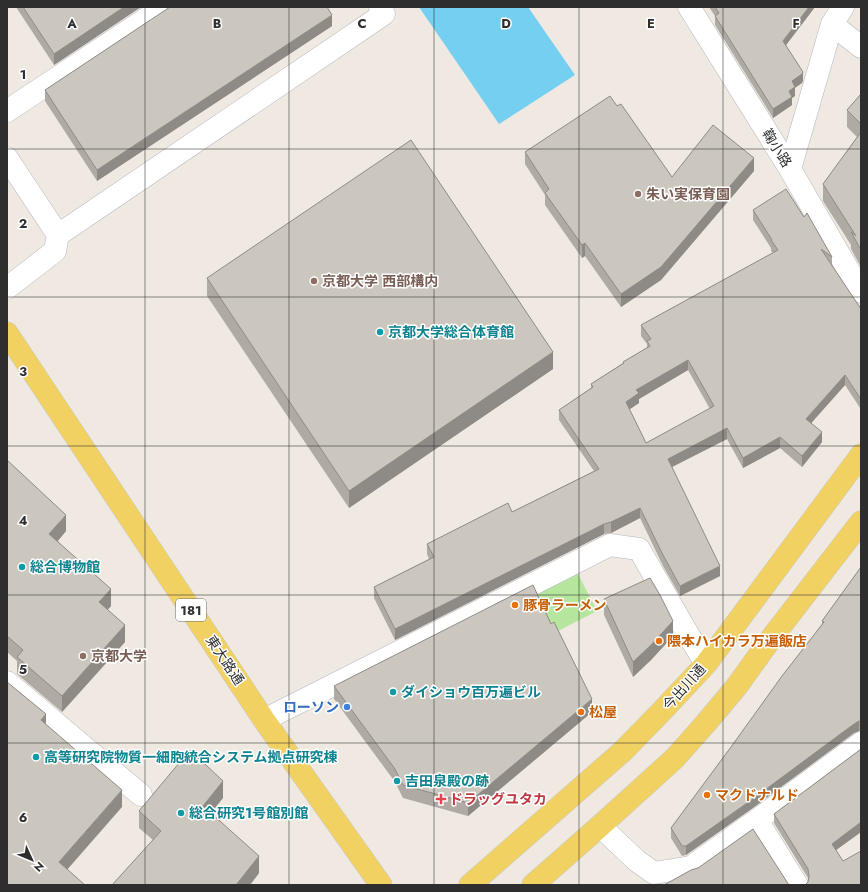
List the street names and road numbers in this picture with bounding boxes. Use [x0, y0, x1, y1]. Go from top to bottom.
street label: 鞠小路 [757, 125, 797, 171]
road number: 181 [176, 599, 206, 621]
street label: 東大路通 [201, 631, 249, 689]
street label: 今出川通 [658, 660, 710, 714]

